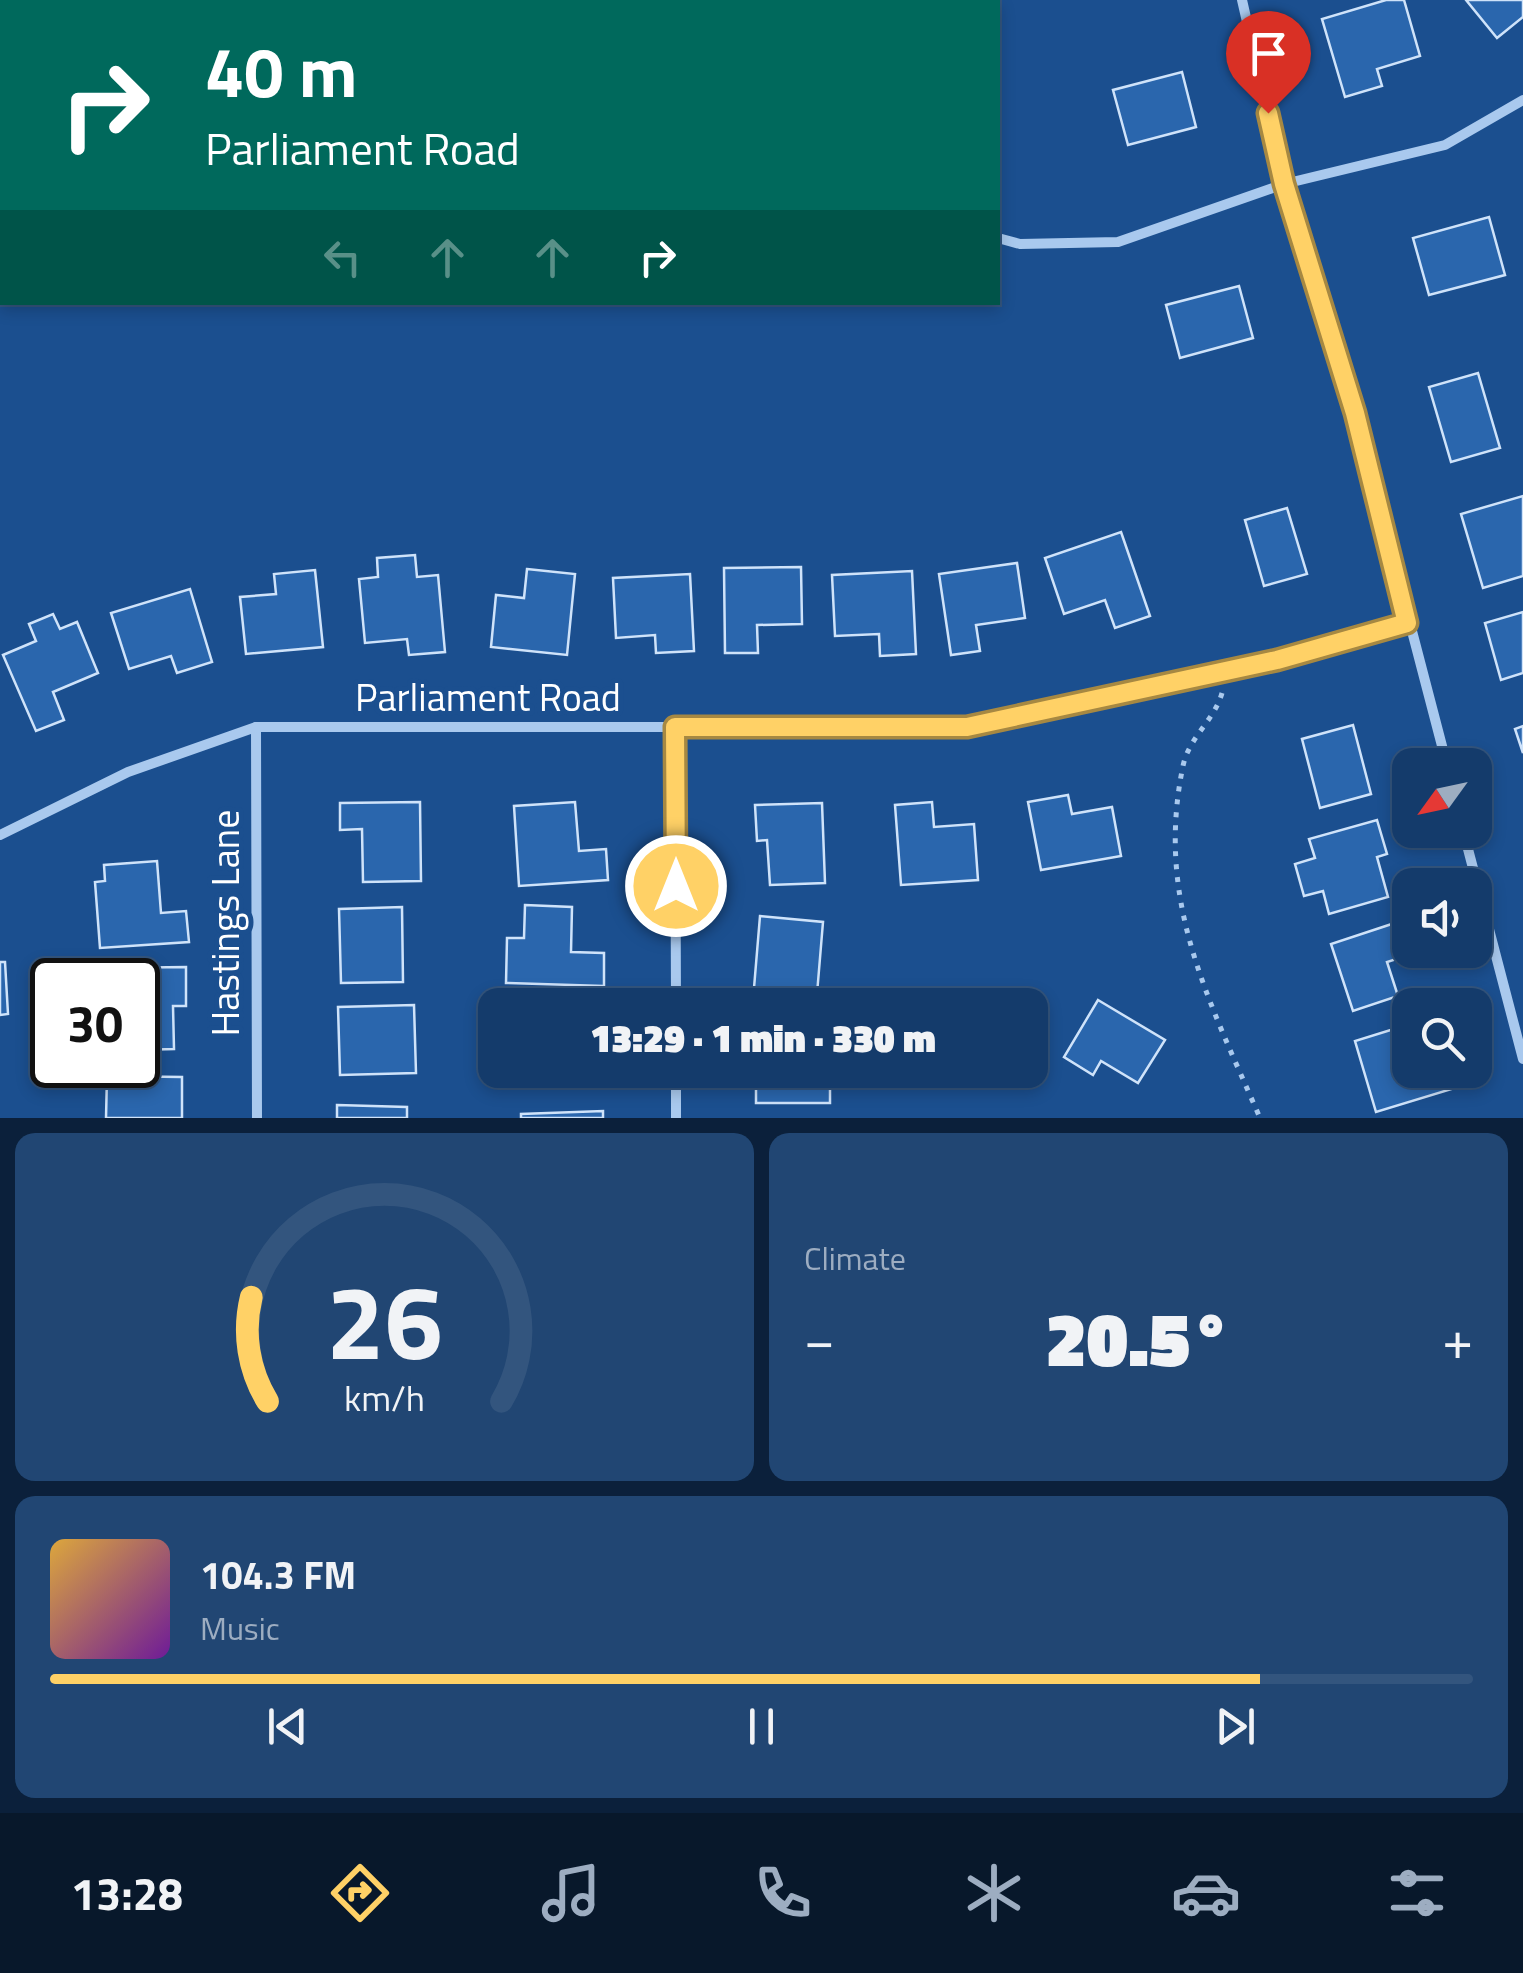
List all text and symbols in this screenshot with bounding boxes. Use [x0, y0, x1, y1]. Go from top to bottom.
pin [1226, 11, 1311, 114]
text: 40 m [205, 18, 358, 124]
icon: arrive [1241, 26, 1296, 81]
icon: right [40, 40, 170, 170]
text: Parliament Road [205, 114, 520, 182]
icon: left [315, 230, 370, 285]
icon: ahead [420, 230, 475, 285]
icon: ahead [525, 230, 580, 285]
icon: right [630, 230, 685, 285]
street label: Parliament Road [355, 668, 621, 726]
north arrow [1392, 748, 1492, 848]
map controls [1392, 748, 1492, 1088]
street label: Hastings Lane [196, 810, 254, 1036]
position arrow [624, 834, 728, 938]
button: sound [1392, 868, 1492, 968]
speed limit sign: 30 [30, 958, 160, 1088]
button: search [1392, 988, 1492, 1088]
text: 13:29 · 1 min · 330 m [590, 1009, 936, 1067]
text: Climate [804, 1234, 906, 1282]
text: 26 [326, 1241, 443, 1399]
text: 20.5° [1045, 1281, 1232, 1395]
text: − [804, 1297, 835, 1380]
text: + [1442, 1297, 1473, 1380]
text: km/h [344, 1370, 425, 1425]
text: 104.3 FM [200, 1546, 356, 1604]
text: Music [200, 1604, 280, 1652]
icon: previous [260, 1699, 315, 1754]
icon: pause [734, 1699, 789, 1754]
icon: next [1208, 1699, 1263, 1754]
icon: directions [325, 1858, 395, 1928]
icon: music [536, 1858, 606, 1928]
icon: phone [748, 1858, 818, 1928]
icon: climate [959, 1858, 1029, 1928]
icon: car [1171, 1858, 1241, 1928]
icon: filters [1382, 1858, 1452, 1928]
text: 13:28 [71, 1859, 183, 1927]

